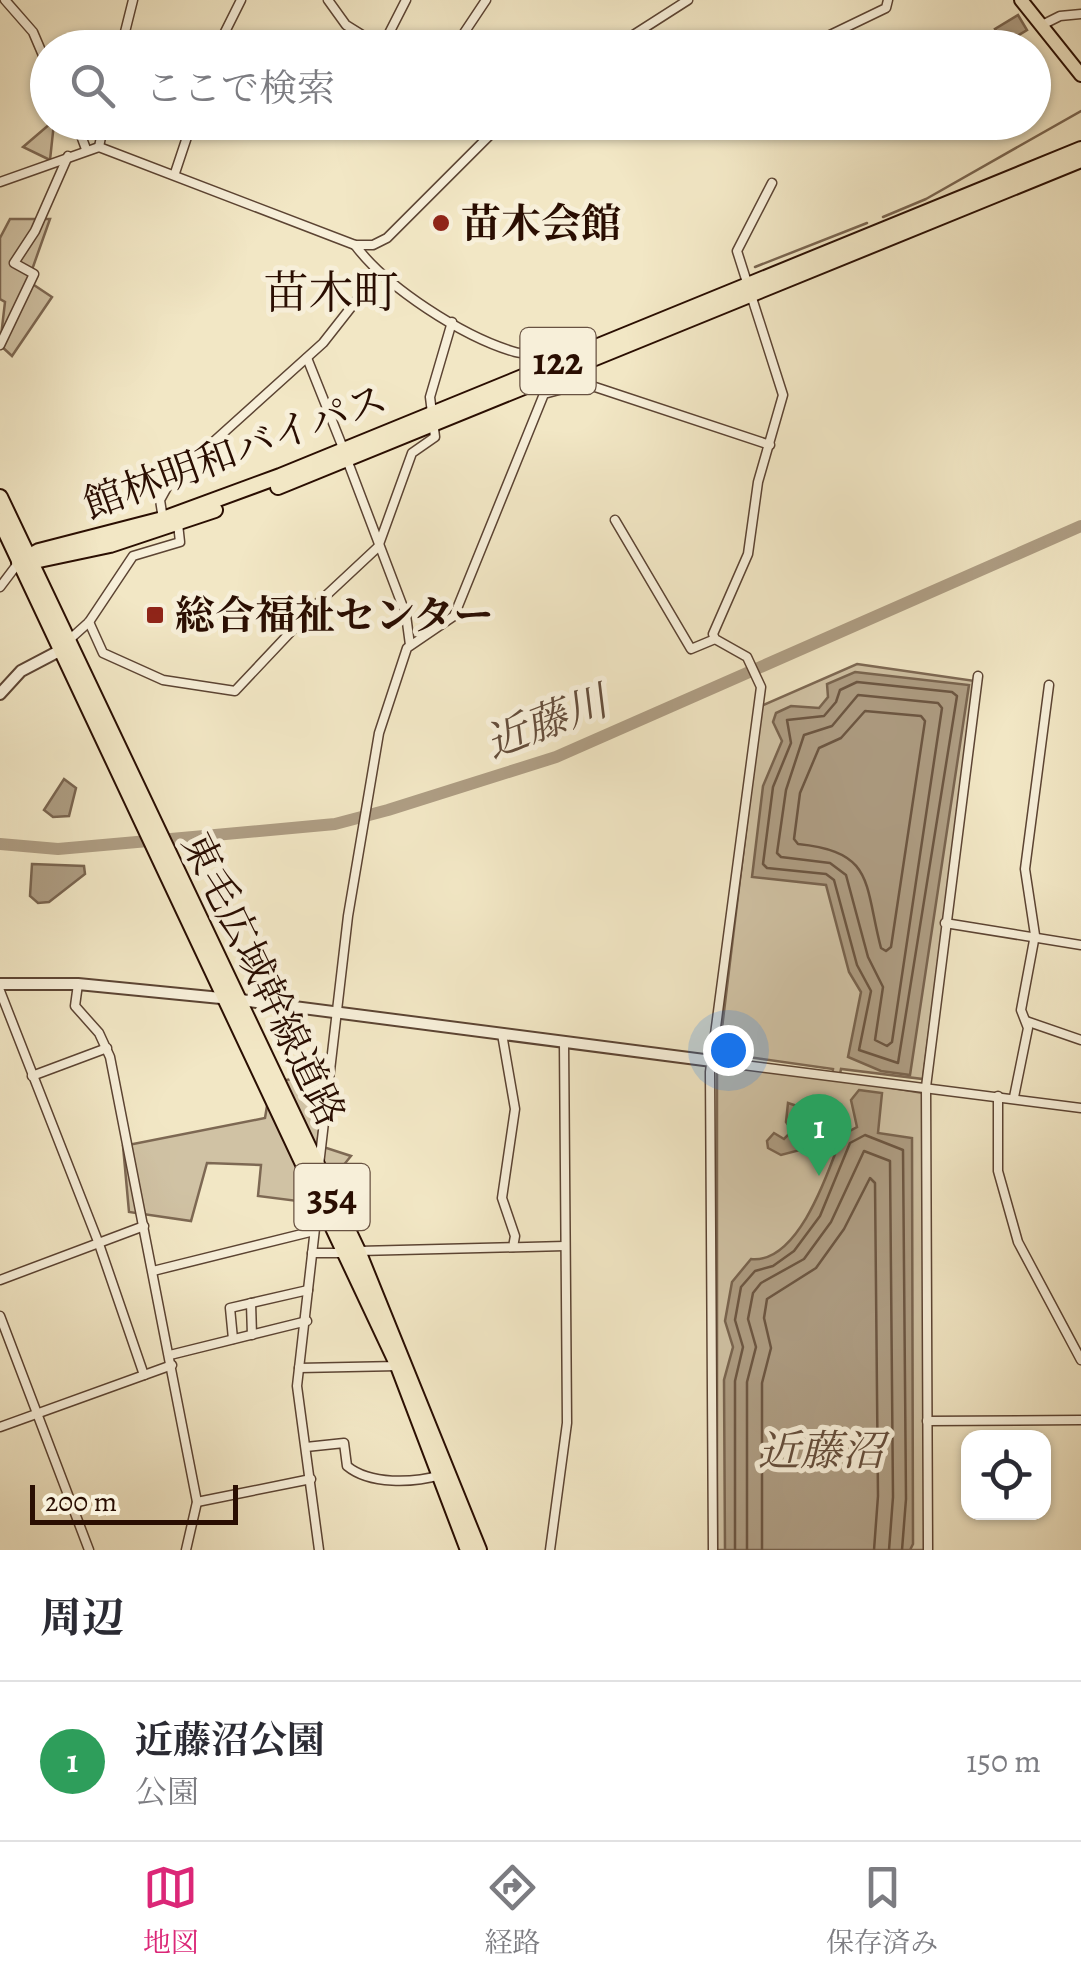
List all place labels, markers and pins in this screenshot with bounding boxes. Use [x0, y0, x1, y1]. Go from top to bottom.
place label: 苗木会館 [461, 196, 621, 251]
marker: 苗木会館 [430, 212, 452, 234]
place label: 総合福祉センター [175, 588, 493, 643]
marker: 総合福祉センター [144, 604, 166, 626]
pin: 1 [786, 1094, 852, 1176]

